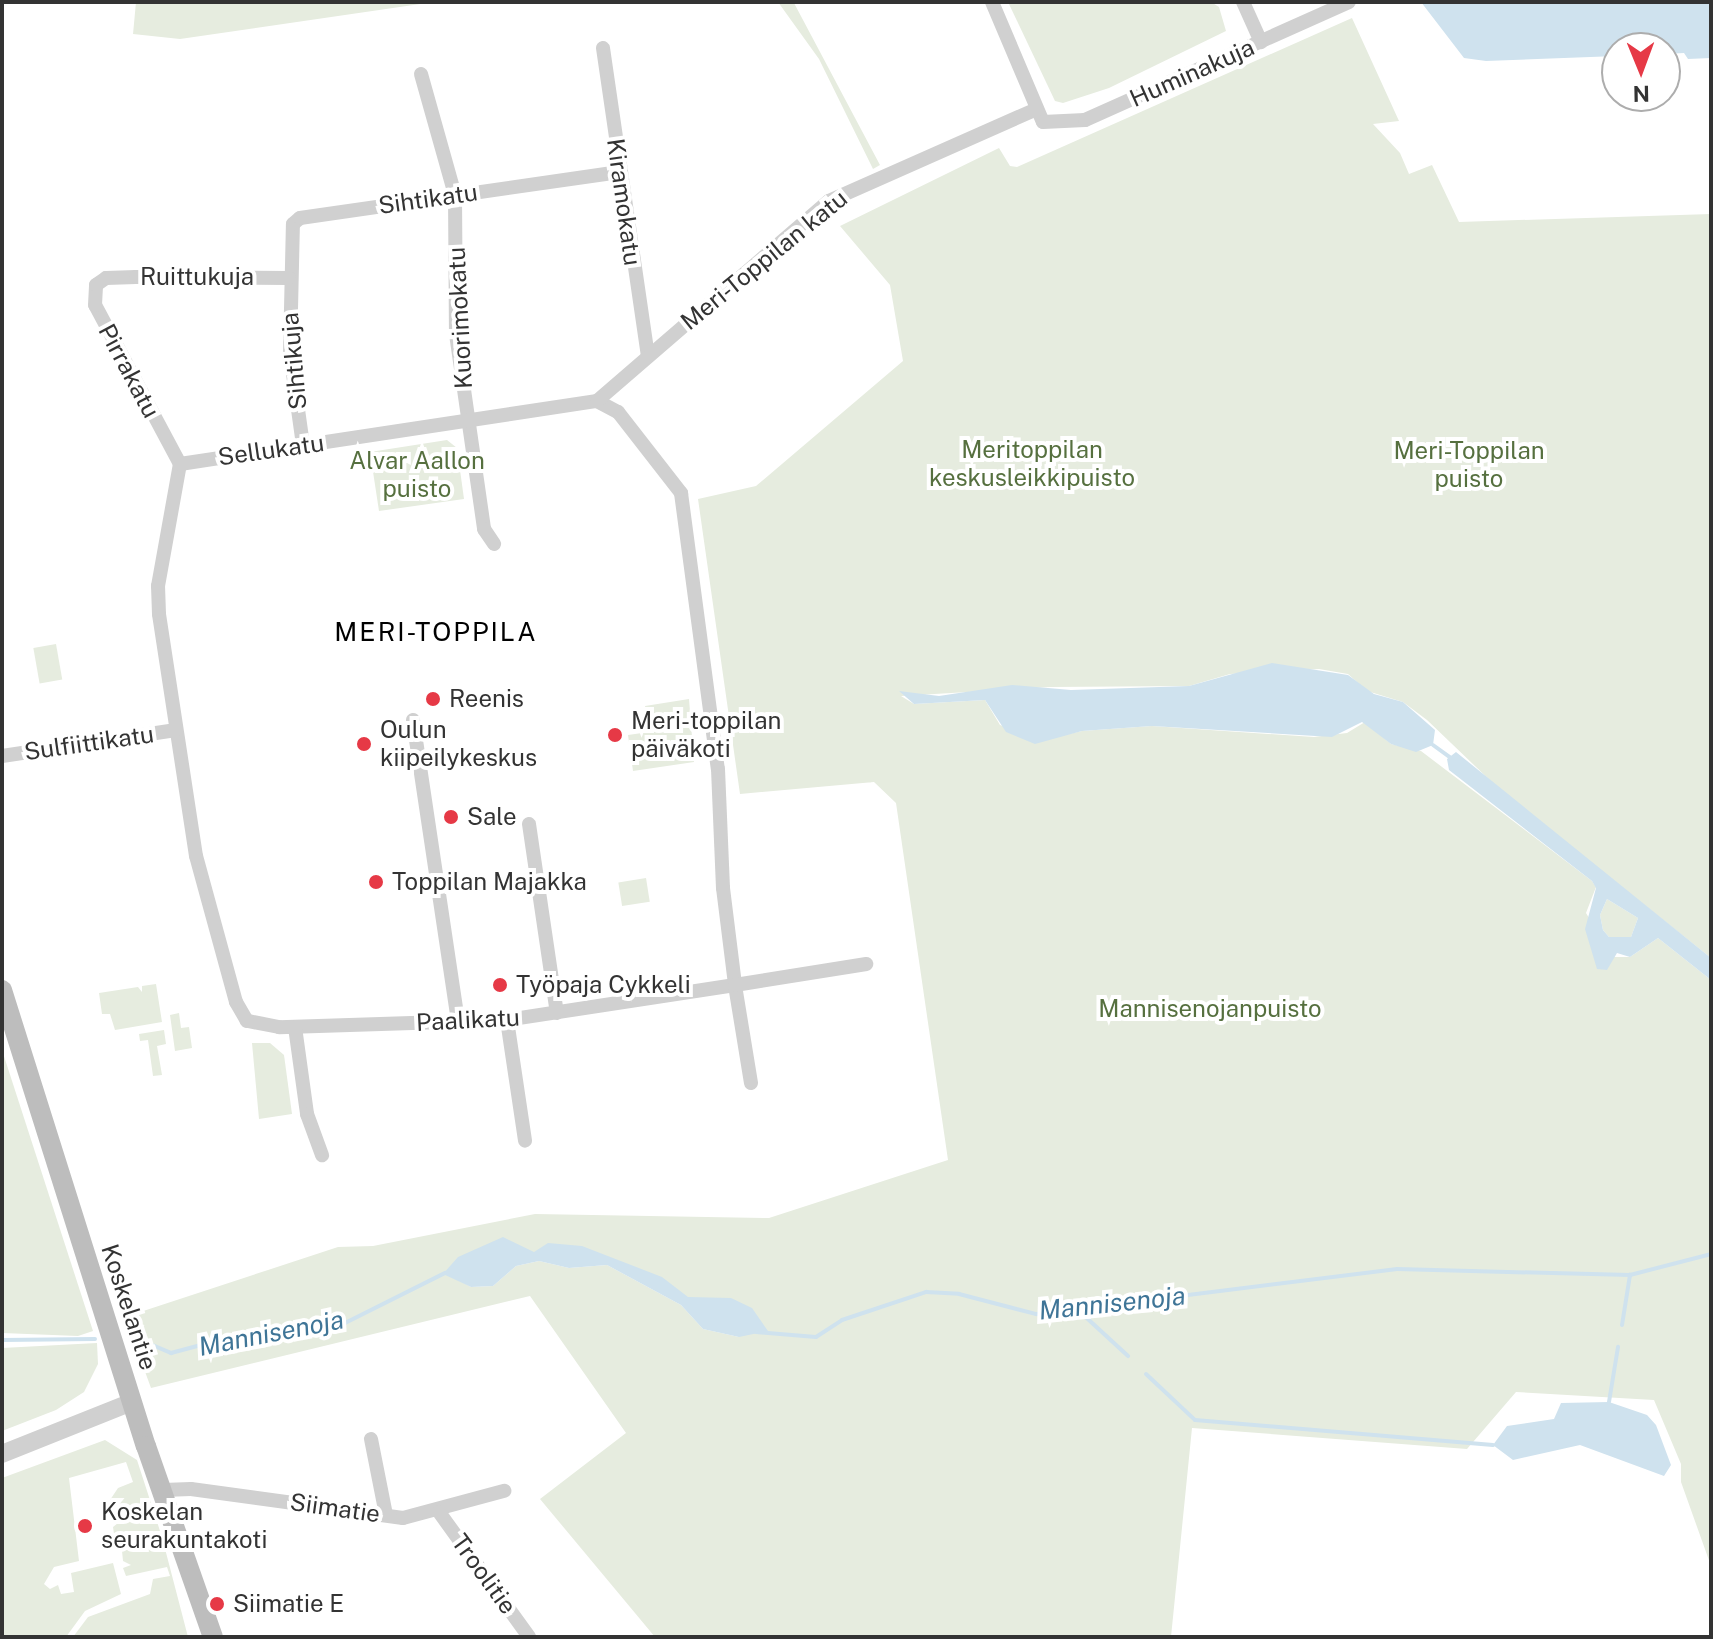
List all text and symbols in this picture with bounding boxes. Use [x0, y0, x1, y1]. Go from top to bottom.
north arrow [1601, 32, 1681, 112]
street label: Huminakuja [1125, 33, 1259, 113]
text: N [1633, 81, 1650, 107]
street label: Kiramokatu [601, 137, 647, 267]
street label: Sihtikatu [376, 178, 480, 220]
street label: Meri-Toppilan katu [675, 184, 853, 336]
street label: Kuorimokatu [442, 246, 478, 390]
street label: Ruittukuja [140, 263, 254, 291]
street label: Sihtikuja [275, 311, 313, 411]
street label: Pirrakatu [92, 319, 166, 423]
street label: Sellukatu [216, 428, 326, 472]
park label: Meritoppilan keskusleikkipuisto [929, 436, 1135, 492]
park label: Meri-Toppilan puisto [1393, 437, 1545, 493]
park label: Alvar Aallon puisto [349, 447, 485, 503]
district label: MERI-TOPPILA [334, 616, 538, 648]
place label: Reenis [449, 685, 524, 713]
marker: Reenis [424, 690, 442, 708]
place label: Meri-toppilan päiväkoti [631, 707, 781, 763]
place label: Oulun kiipeilykeskus [380, 716, 537, 772]
street label: Sulfiittikatu [22, 720, 156, 766]
marker: Meri-toppilan päiväkoti [606, 726, 624, 744]
marker: Oulun kiipeilykeskus [355, 735, 373, 753]
place label: Sale [467, 803, 517, 831]
marker: Sale [442, 808, 460, 826]
place label: Toppilan Majakka [392, 868, 587, 896]
marker: Toppilan Majakka [367, 873, 385, 891]
place label: Työpaja Cykkeli [516, 971, 691, 999]
marker: Työpaja Cykkeli [491, 976, 509, 994]
park label: Mannisenojanpuisto [1098, 995, 1322, 1023]
street label: Paalikatu [415, 1003, 521, 1037]
street label: Koskelantie [95, 1241, 163, 1373]
water label: Mannisenoja [1037, 1280, 1187, 1326]
water label: Mannisenoja [196, 1304, 346, 1362]
street label: Siimatie [288, 1487, 382, 1529]
place label: Koskelan seurakuntakoti [101, 1498, 267, 1554]
marker: Koskelan seurakuntakoti [76, 1517, 94, 1535]
street label: Troolitie [445, 1528, 523, 1620]
place label: Siimatie E [233, 1590, 344, 1618]
marker: Siimatie E [208, 1595, 226, 1613]

